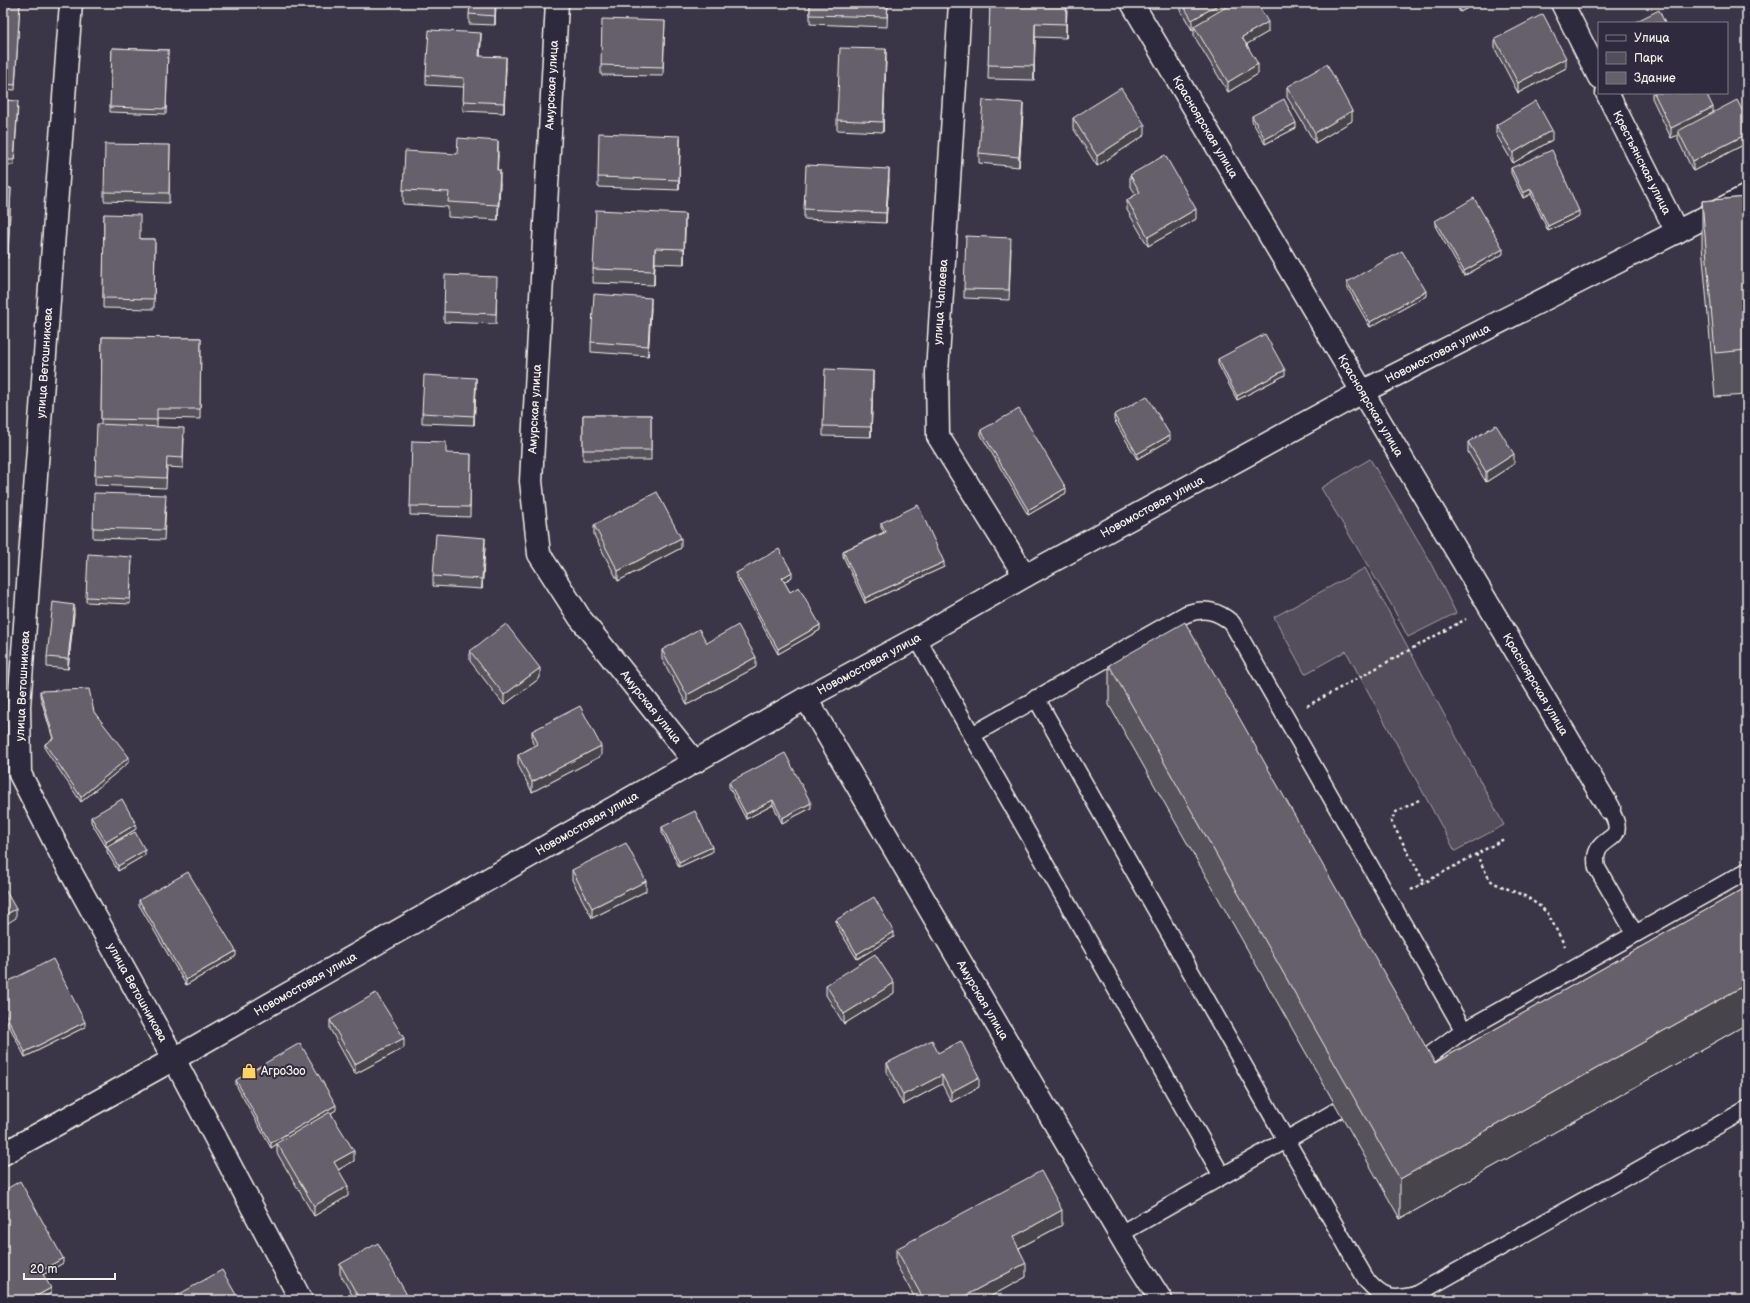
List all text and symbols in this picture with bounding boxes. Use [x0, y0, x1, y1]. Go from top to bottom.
legend [1598, 22, 1728, 94]
text: Улица [1634, 31, 1670, 46]
street label: Амурская улица [542, 40, 562, 131]
text: Парк [1634, 51, 1664, 66]
text: Здание [1634, 71, 1676, 86]
street label: Красноярская улица [1169, 73, 1242, 181]
street label: Крестьянская улица [1610, 108, 1675, 217]
street label: улица Чапаева [931, 259, 951, 345]
street label: улица Ветошникова [34, 307, 56, 419]
street label: Новомостовая улица [1383, 321, 1493, 386]
street label: Красноярская улица [1334, 352, 1407, 460]
street label: Амурская улица [525, 364, 545, 455]
street label: Новомостовая улица [1098, 472, 1207, 541]
street label: улица Ветошникова [13, 630, 33, 742]
street label: Новомостовая улица [814, 630, 924, 698]
street label: Красноярская улица [1500, 630, 1572, 738]
street label: Амурская улица [617, 666, 685, 747]
street label: Новомостовая улица [533, 788, 641, 858]
street label: улица Ветошникова [104, 940, 171, 1045]
street label: Новомостовая улица [251, 949, 360, 1019]
street label: Амурская улица [953, 957, 1012, 1043]
shop icon: АгроЗоо [240, 1062, 258, 1080]
place label: АгроЗоо [260, 1064, 306, 1079]
scale bar [24, 1255, 115, 1281]
text: 20 m [30, 1262, 57, 1277]

